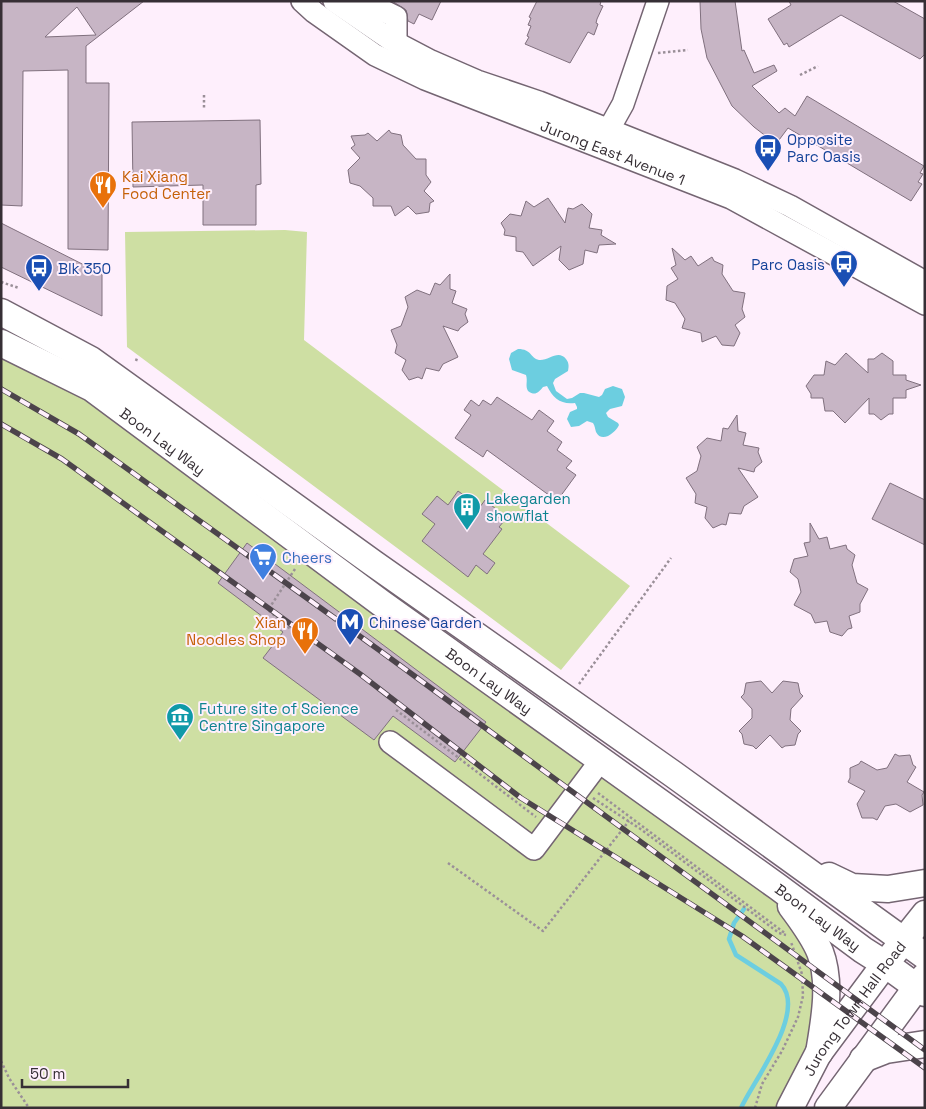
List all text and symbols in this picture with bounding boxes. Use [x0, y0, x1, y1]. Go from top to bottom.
street label: Jurong East Avenue 1 [538, 115, 688, 189]
place label: Opposite Parc Oasis [787, 130, 861, 166]
bus stop icon: Opposite Parc Oasis [753, 133, 783, 172]
place label: Kai Xiang Food Center [122, 167, 211, 203]
restaurant icon: Kai Xiang Food Center [88, 170, 118, 209]
bus stop icon: Parc Oasis [829, 249, 859, 288]
bus stop icon: Blk 350 [24, 253, 54, 292]
place label: Parc Oasis [751, 255, 825, 274]
place label: Blk 350 [58, 259, 111, 278]
street label: Boon Lay Way [117, 403, 209, 479]
place label: Lakegarden showflat [486, 489, 571, 525]
building icon: Lakegarden showflat [452, 492, 482, 531]
supermarket icon: Cheers [248, 542, 278, 581]
place label: Cheers [282, 548, 332, 567]
metro station icon: Chinese Garden [335, 607, 365, 646]
place label: Xian Noodles Shop [186, 613, 286, 649]
place label: Chinese Garden [369, 613, 482, 632]
restaurant icon: Xian Noodles Shop [290, 616, 320, 655]
street label: Boon Lay Way [442, 643, 536, 718]
place label: Future site of Science Centre Singapore [199, 699, 359, 735]
museum icon: Future site of Science Centre Singapore [165, 702, 195, 741]
street label: Boon Lay Way [772, 879, 865, 955]
street label: Jurong Town Hall Road [799, 937, 910, 1079]
scale bar [22, 1056, 129, 1088]
text: 50 m [30, 1064, 65, 1083]

